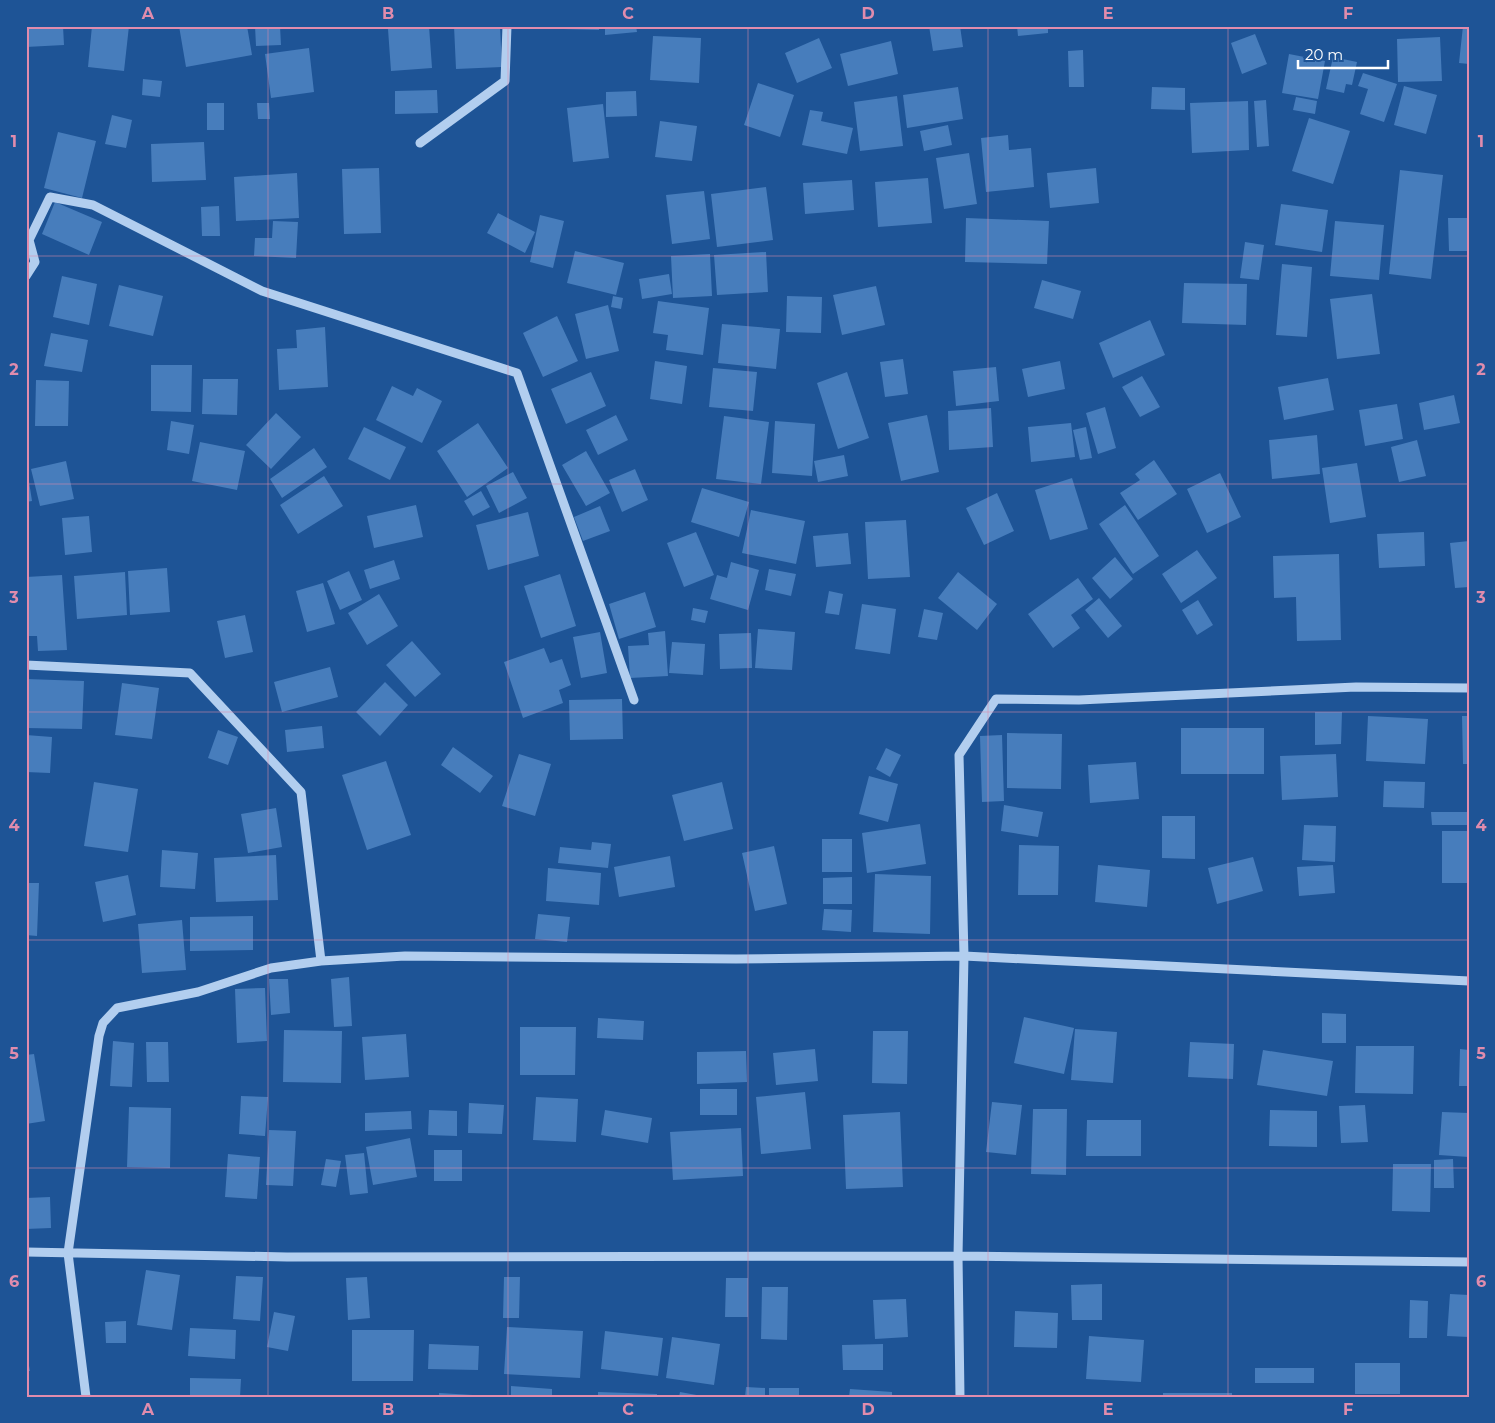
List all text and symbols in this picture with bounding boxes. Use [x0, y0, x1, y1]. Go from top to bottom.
text: A [141, 4, 155, 23]
text: B [382, 4, 394, 23]
text: C [622, 4, 634, 23]
text: D [861, 4, 875, 23]
text: E [1103, 4, 1113, 23]
text: F [1343, 4, 1353, 23]
scale bar [1298, 38, 1388, 70]
text: 20 m [1305, 45, 1343, 64]
text: 1 [11, 132, 17, 151]
text: 1 [1478, 132, 1484, 151]
text: 2 [9, 360, 19, 379]
text: 2 [1476, 360, 1486, 379]
text: 3 [8, 588, 19, 607]
text: 3 [1475, 588, 1486, 607]
text: 4 [8, 816, 20, 835]
text: 4 [1475, 816, 1487, 835]
text: 5 [9, 1044, 19, 1063]
text: 5 [1476, 1044, 1486, 1063]
text: 6 [9, 1272, 19, 1291]
text: 6 [1476, 1272, 1486, 1291]
text: A [141, 1400, 155, 1419]
text: B [382, 1400, 394, 1419]
text: C [622, 1400, 634, 1419]
text: D [861, 1400, 875, 1419]
text: E [1103, 1400, 1113, 1419]
text: F [1343, 1400, 1353, 1419]

